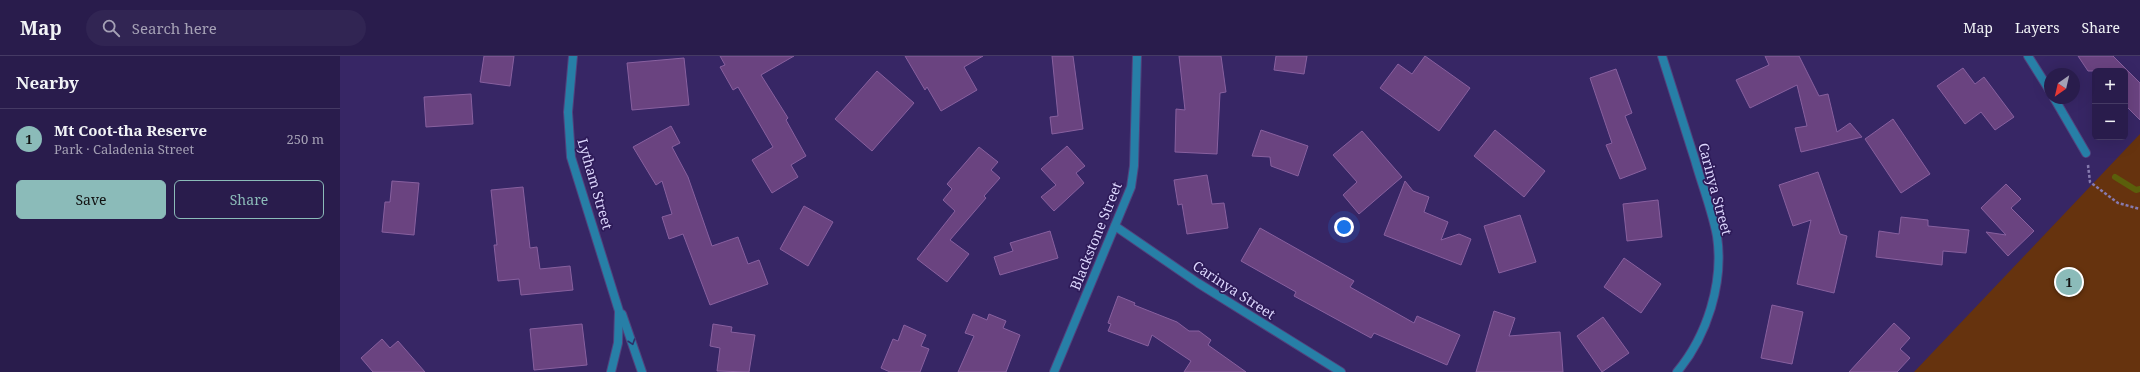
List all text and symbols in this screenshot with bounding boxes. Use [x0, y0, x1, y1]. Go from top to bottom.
search box [86, 10, 366, 46]
text: Map [20, 15, 62, 41]
icon: search [100, 17, 122, 39]
text: Search here [132, 18, 217, 38]
text: Map [1963, 18, 1993, 37]
text: Layers [2015, 18, 2060, 37]
text: Share [2082, 18, 2120, 37]
north arrow [2044, 68, 2080, 104]
map controls [2092, 68, 2128, 140]
button: + [2092, 68, 2128, 104]
text: Nearby [16, 71, 79, 94]
button: − [2092, 104, 2128, 140]
text: Mt Coot-tha Reserve [54, 120, 207, 140]
text: 1 [25, 130, 33, 148]
text: 250 m [287, 130, 324, 148]
street label: Lytham Street [573, 136, 618, 232]
text: Park · Caladenia Street [54, 140, 194, 158]
street label: Carinya Street [1694, 141, 1737, 237]
street label: Blackstone Street [1065, 179, 1126, 293]
button: Save [16, 180, 166, 219]
button: Share [174, 180, 324, 219]
your location [1334, 217, 1354, 237]
street label: Carinya Street [1189, 256, 1279, 323]
pin: 1 [2056, 267, 2082, 297]
one-way arrow [627, 339, 636, 346]

